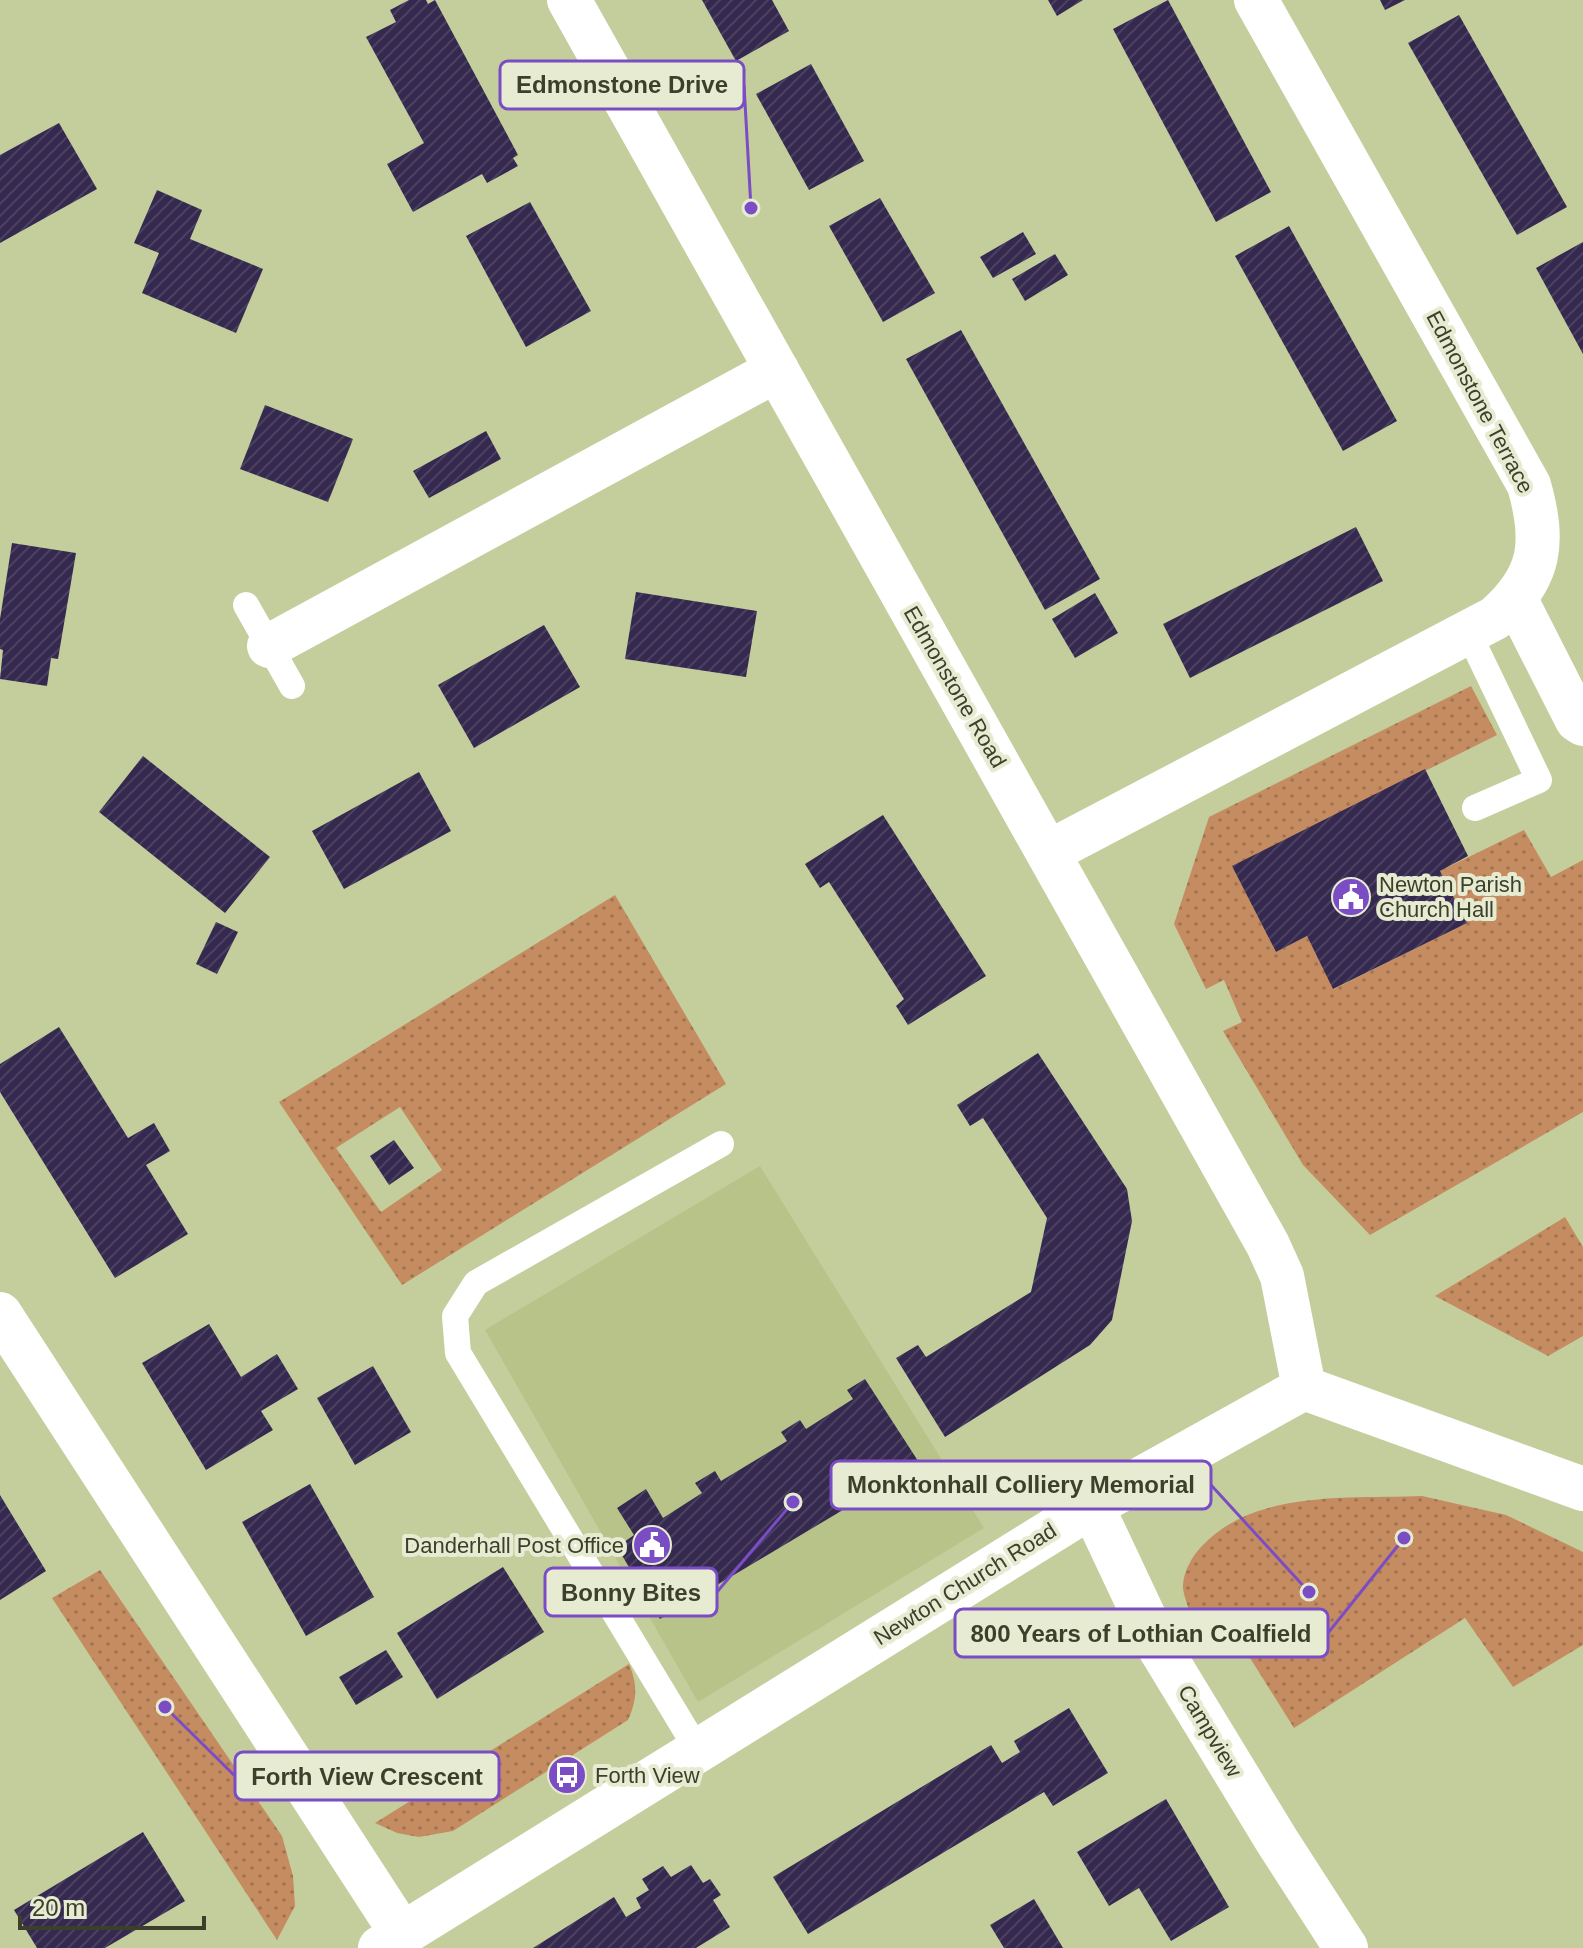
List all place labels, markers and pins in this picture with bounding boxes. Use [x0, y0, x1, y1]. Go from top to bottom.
callout: Edmonstone Drive [500, 61, 744, 109]
place label: Newton Parish Church Hall [1379, 872, 1522, 922]
public building icon: Newton Parish Church Hall [1330, 876, 1372, 918]
callout: Monktonhall Colliery Memorial [831, 1461, 1211, 1509]
public building icon: Danderhall Post Office [631, 1524, 673, 1566]
place label: Danderhall Post Office [404, 1533, 624, 1558]
callout: Bonny Bites [545, 1568, 717, 1616]
callout: 800 Years of Lothian Coalfield [955, 1609, 1328, 1657]
callout: Forth View Crescent [235, 1752, 499, 1800]
bus stop icon: Forth View [546, 1754, 588, 1796]
place label: Forth View [595, 1763, 700, 1788]

